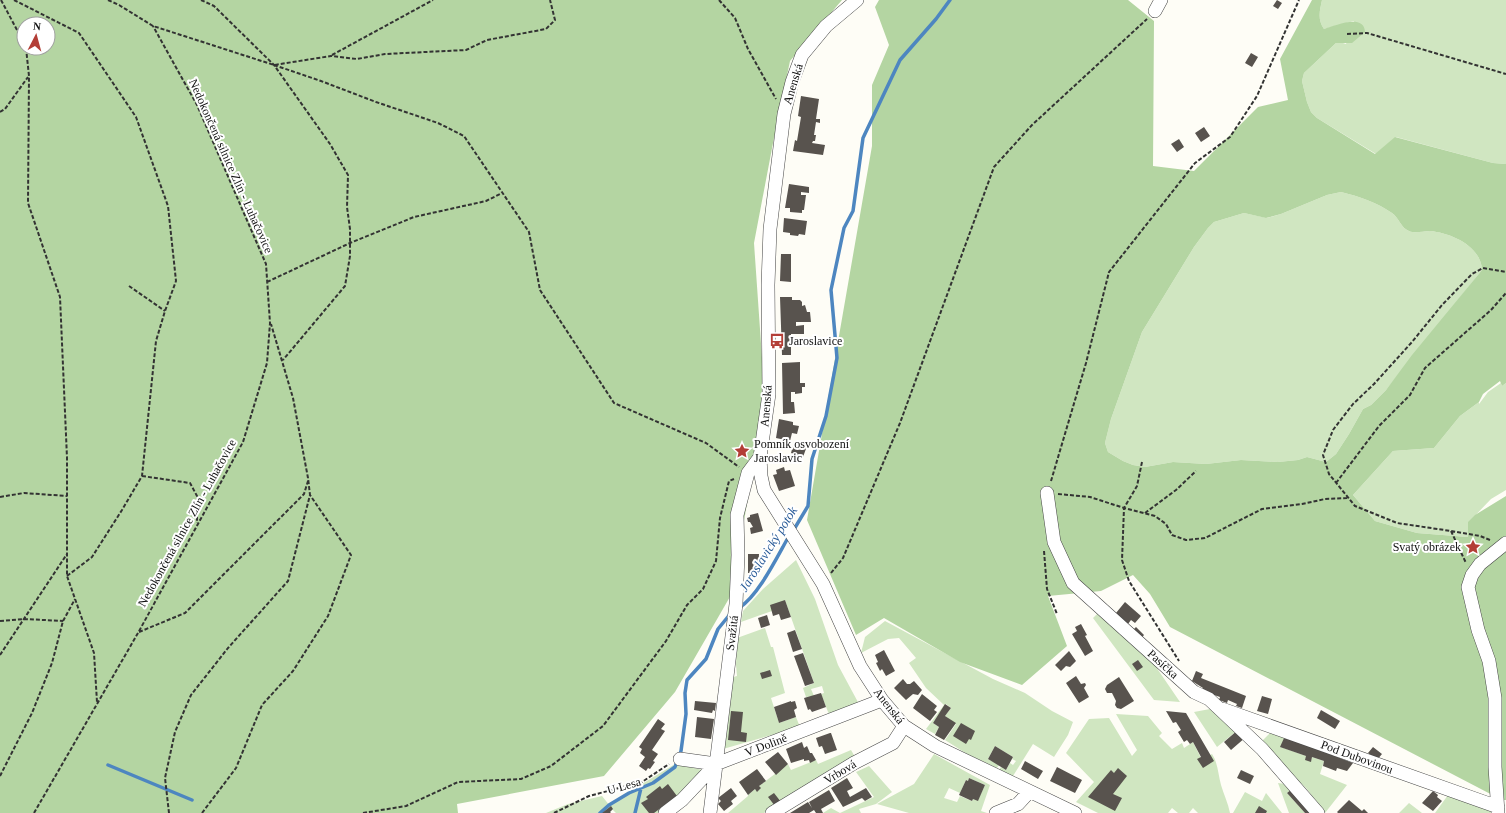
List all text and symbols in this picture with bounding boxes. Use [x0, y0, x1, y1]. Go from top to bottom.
north arrow [16, 16, 56, 56]
text: N [32, 20, 42, 32]
street label: Anenská [780, 61, 806, 106]
street label: Nedokončená silnice Zlín - Luhačovice [186, 77, 276, 255]
bus stop icon: Jaroslavice [768, 332, 786, 350]
place label: Jaroslavice [789, 334, 842, 348]
street label: Anenská [757, 384, 775, 428]
street label: Nedokončená silnice Zlín - Luhačovice [135, 437, 239, 609]
place label: Pomník osvobození Jaroslavic [754, 437, 850, 465]
place icon: Pomník osvobození Jaroslavic [733, 442, 751, 460]
water label: Jaroslavický potok [736, 504, 800, 594]
place icon: Svatý obrázek [1464, 538, 1482, 556]
place label: Svatý obrázek [1393, 540, 1461, 554]
street label: Svažitá [723, 614, 741, 651]
street label: Pasíčka [1145, 647, 1182, 682]
street label: Anenská [871, 685, 908, 727]
street label: V Dolině [743, 731, 789, 759]
street label: Pod Dubovinou [1319, 737, 1395, 777]
street label: Vrbová [821, 757, 859, 787]
street label: U Lesa [606, 774, 643, 797]

